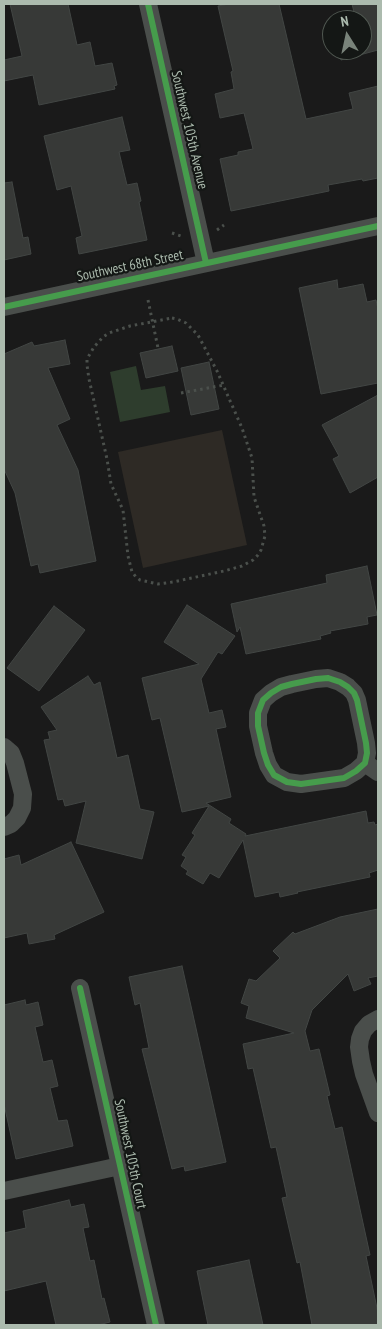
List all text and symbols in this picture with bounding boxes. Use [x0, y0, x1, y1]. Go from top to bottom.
north arrow [322, 10, 372, 60]
text: N [339, 12, 350, 31]
street label: Southwest 105th Avenue [167, 69, 211, 191]
street label: Southwest 68th Street [75, 247, 185, 285]
street label: Southwest 105th Court [110, 1098, 150, 1210]

